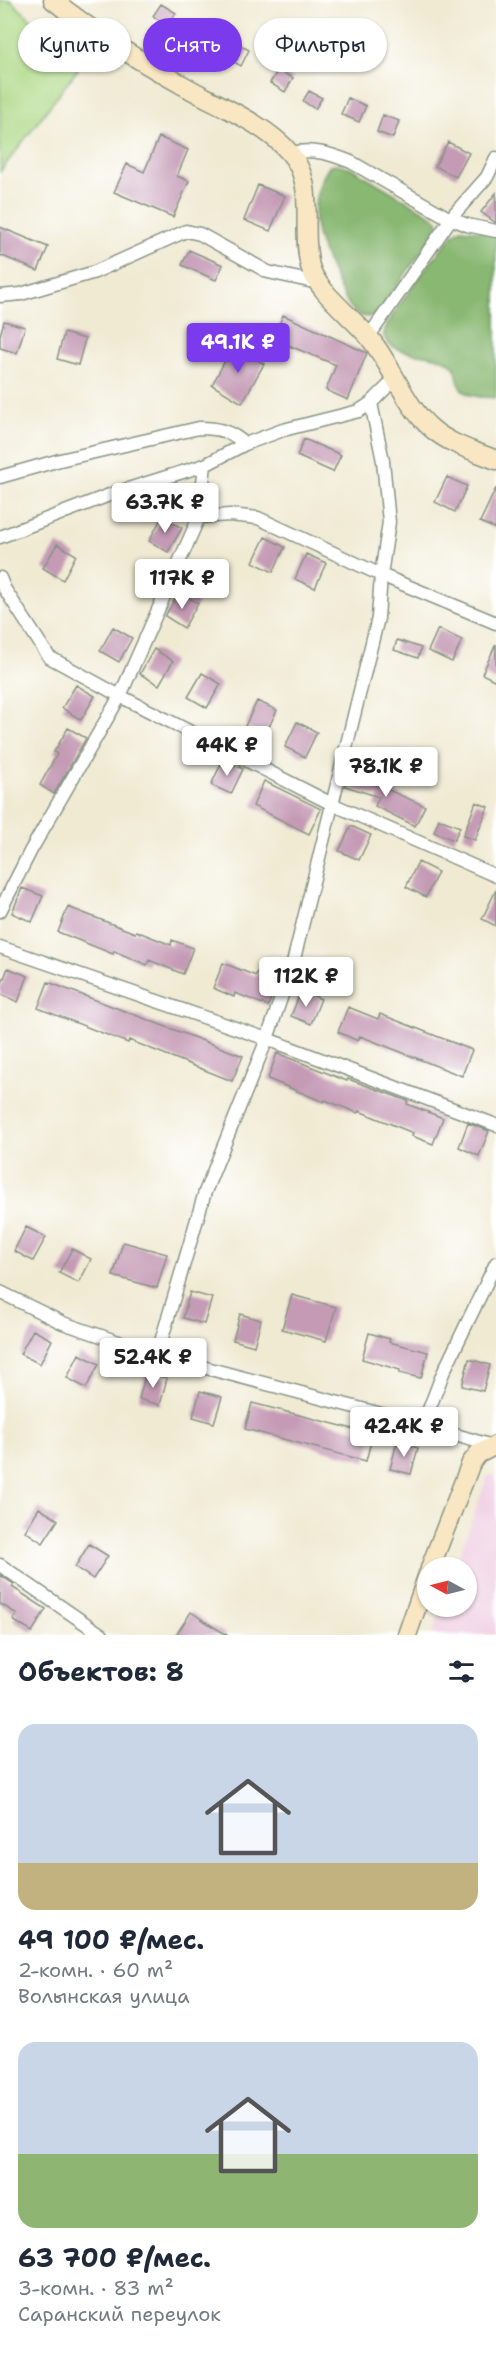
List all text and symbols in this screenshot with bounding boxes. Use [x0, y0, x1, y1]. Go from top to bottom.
chip: Купить [18, 18, 131, 72]
chip: Снять [143, 18, 242, 72]
chip: Фильтры [254, 18, 387, 72]
pin: 49.1K ₽ [183, 323, 293, 374]
text: 49.1K ₽ [201, 329, 275, 355]
pin: 63.7K ₽ [110, 483, 220, 534]
text: 63.7K ₽ [126, 489, 204, 515]
pin: 117K ₽ [133, 559, 231, 610]
text: 117K ₽ [149, 565, 215, 591]
pin: 44K ₽ [185, 726, 269, 777]
text: 44K ₽ [196, 732, 258, 758]
pin: 78.1K ₽ [331, 747, 441, 798]
text: 78.1K ₽ [349, 753, 423, 779]
pin: 112K ₽ [257, 957, 355, 1008]
text: 112K ₽ [273, 963, 339, 989]
pin: 52.4K ₽ [98, 1338, 208, 1389]
text: 52.4K ₽ [114, 1344, 192, 1370]
pin: 42.4K ₽ [349, 1407, 459, 1458]
text: 42.4K ₽ [364, 1413, 444, 1439]
north arrow [417, 1557, 477, 1617]
map controls [417, 1557, 477, 1617]
text: Объектов: 8 [18, 1654, 184, 1689]
icon: filters [445, 1655, 478, 1688]
icon: home [194, 1763, 302, 1871]
text: 49 100 ₽/мес. [18, 1922, 204, 1957]
text: 2-комн. · 60 m² [18, 1957, 173, 1983]
text: Волынская улица [18, 1983, 190, 2009]
icon: home [194, 2081, 302, 2189]
text: 63 700 ₽/мес. [18, 2240, 211, 2275]
text: 3-комн. · 83 m² [18, 2275, 174, 2301]
text: Саранский переулок [18, 2301, 221, 2327]

